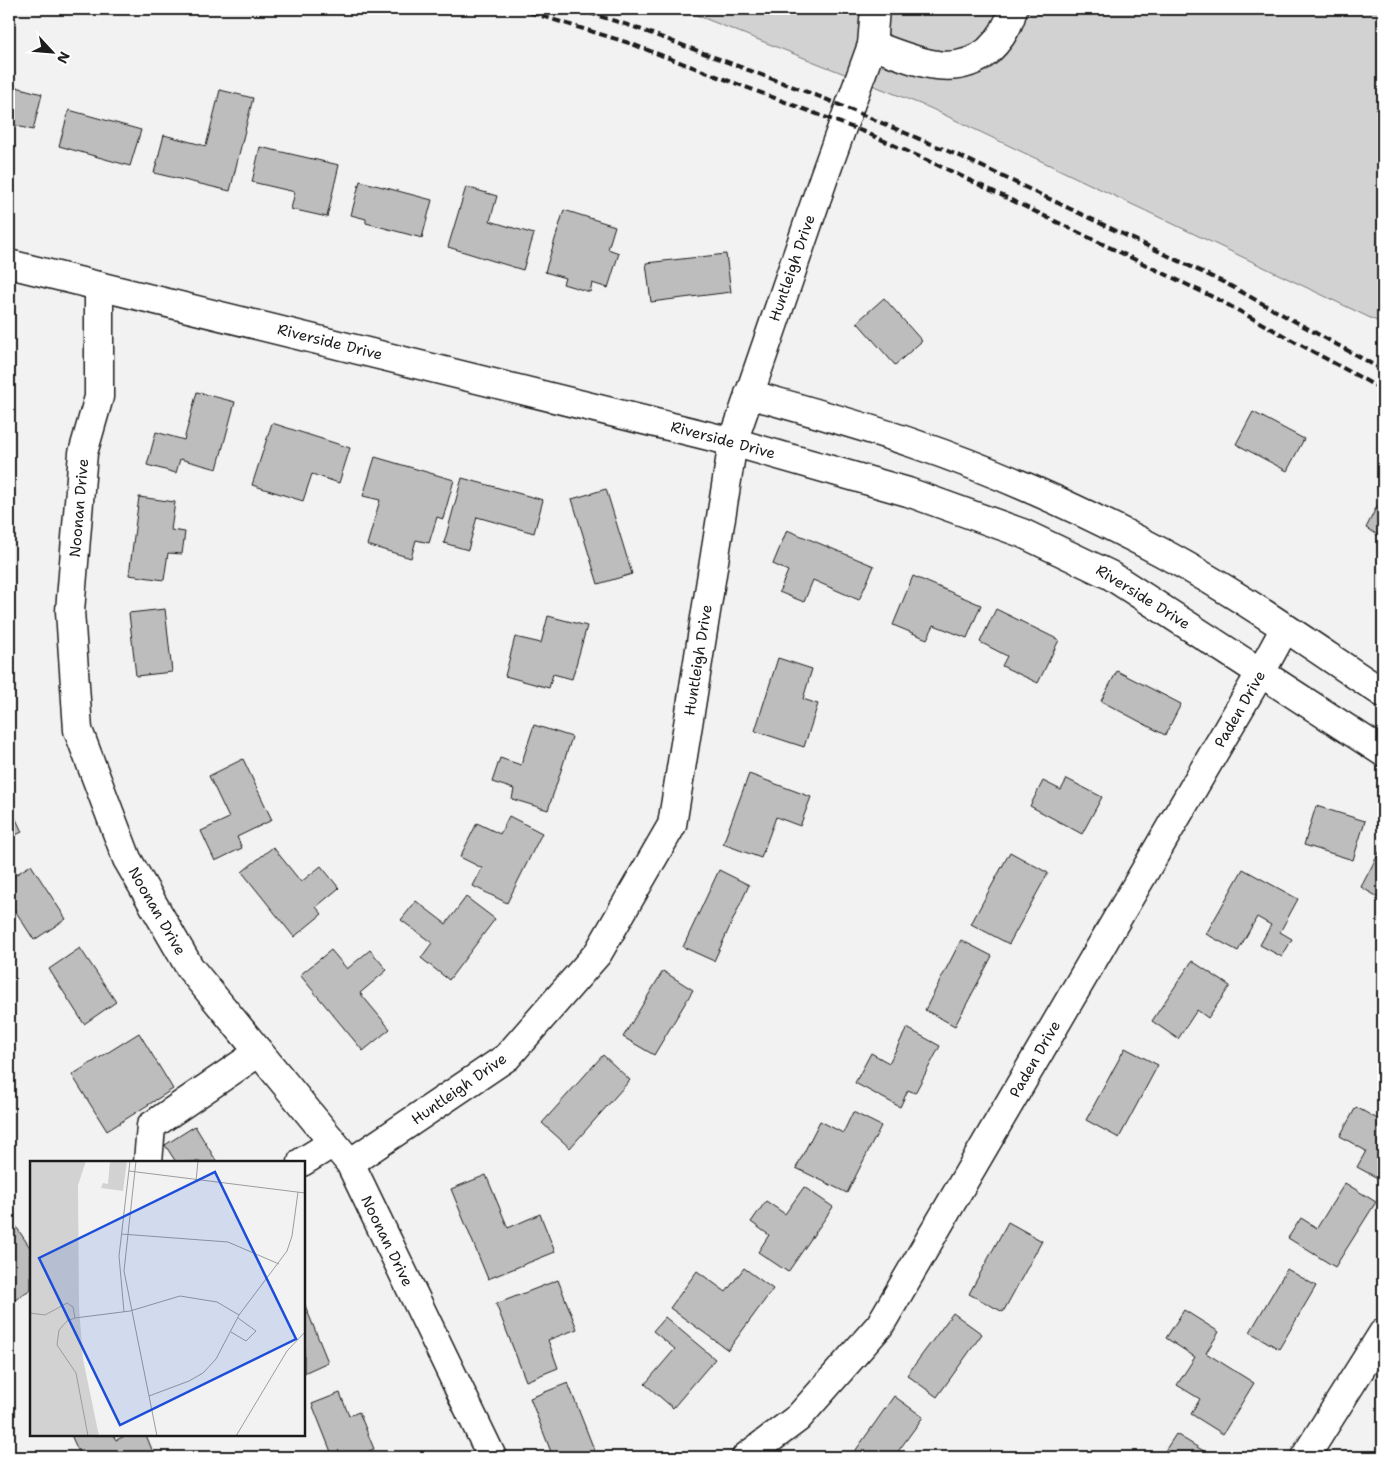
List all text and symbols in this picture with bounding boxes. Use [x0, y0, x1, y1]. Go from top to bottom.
north arrow [28, 28, 78, 78]
text: N [53, 49, 74, 67]
street label: Huntleigh Drive [764, 212, 820, 324]
street label: Riverside Drive [275, 319, 385, 365]
street label: Riverside Drive [668, 416, 778, 464]
street label: Noonan Drive [65, 458, 93, 558]
street label: Riverside Drive [1092, 560, 1194, 634]
street label: Huntleigh Drive [679, 603, 717, 717]
street label: Paden Drive [1210, 667, 1270, 751]
street label: Noonan Drive [124, 863, 190, 959]
street label: Paden Drive [1005, 1017, 1065, 1101]
street label: Huntleigh Drive [407, 1049, 511, 1129]
inset map [30, 1161, 305, 1436]
street label: Noonan Drive [356, 1192, 418, 1290]

